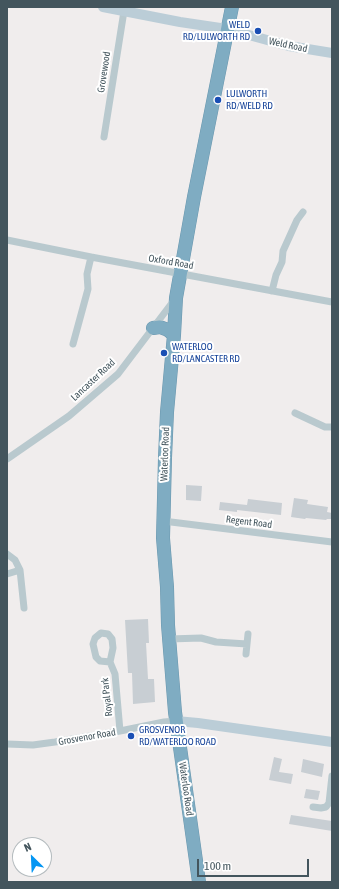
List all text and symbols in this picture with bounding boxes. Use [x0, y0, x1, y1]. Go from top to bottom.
place label: WELD RD/LULWORTH RD [183, 19, 250, 42]
marker: WELD RD/LULWORTH RD [253, 26, 263, 36]
street label: Weld Road [268, 35, 308, 55]
street label: Grovewood [95, 51, 113, 93]
place label: LULWORTH RD/WELD RD [226, 88, 273, 112]
marker: LULWORTH RD/WELD RD [213, 95, 223, 105]
street label: Oxford Road [148, 252, 194, 272]
place label: WATERLOO RD/LANCASTER RD [172, 341, 240, 364]
marker: WATERLOO RD/LANCASTER RD [159, 348, 169, 358]
street label: Lancaster Road [68, 357, 118, 403]
street label: Waterloo Road [158, 427, 172, 481]
street label: Regent Road [225, 513, 273, 531]
street label: Royal Park [99, 677, 115, 717]
place label: GROSVENOR RD/WATERLOO ROAD [139, 724, 216, 748]
street label: Grosvenor Road [57, 726, 117, 748]
marker: GROSVENOR RD/WATERLOO ROAD [126, 731, 136, 741]
street label: Waterloo Road [176, 761, 196, 817]
north arrow [12, 837, 52, 877]
text: N [22, 840, 33, 854]
scale bar [199, 851, 311, 877]
text: 100 m [204, 859, 231, 873]

